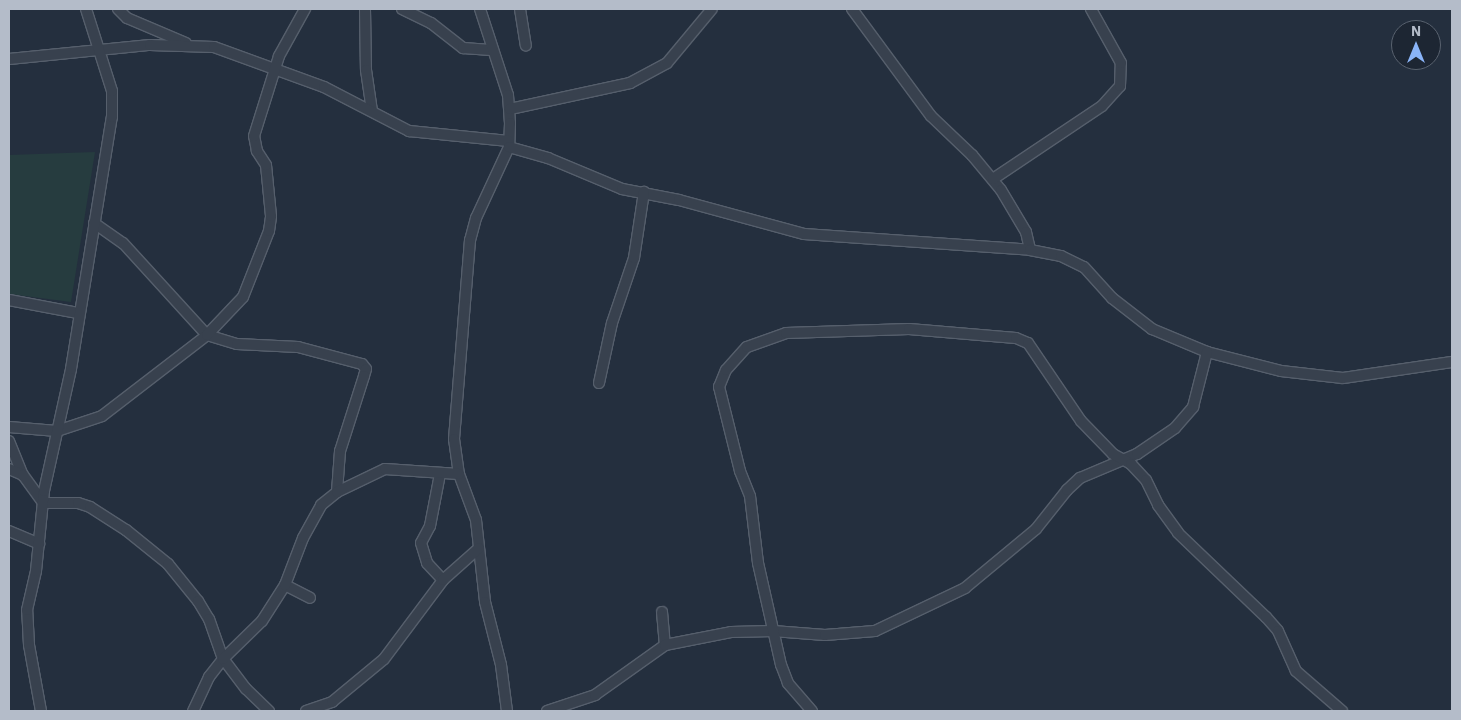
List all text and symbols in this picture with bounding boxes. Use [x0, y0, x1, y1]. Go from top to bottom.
north arrow [1391, 20, 1441, 70]
text: N [1411, 22, 1421, 40]

